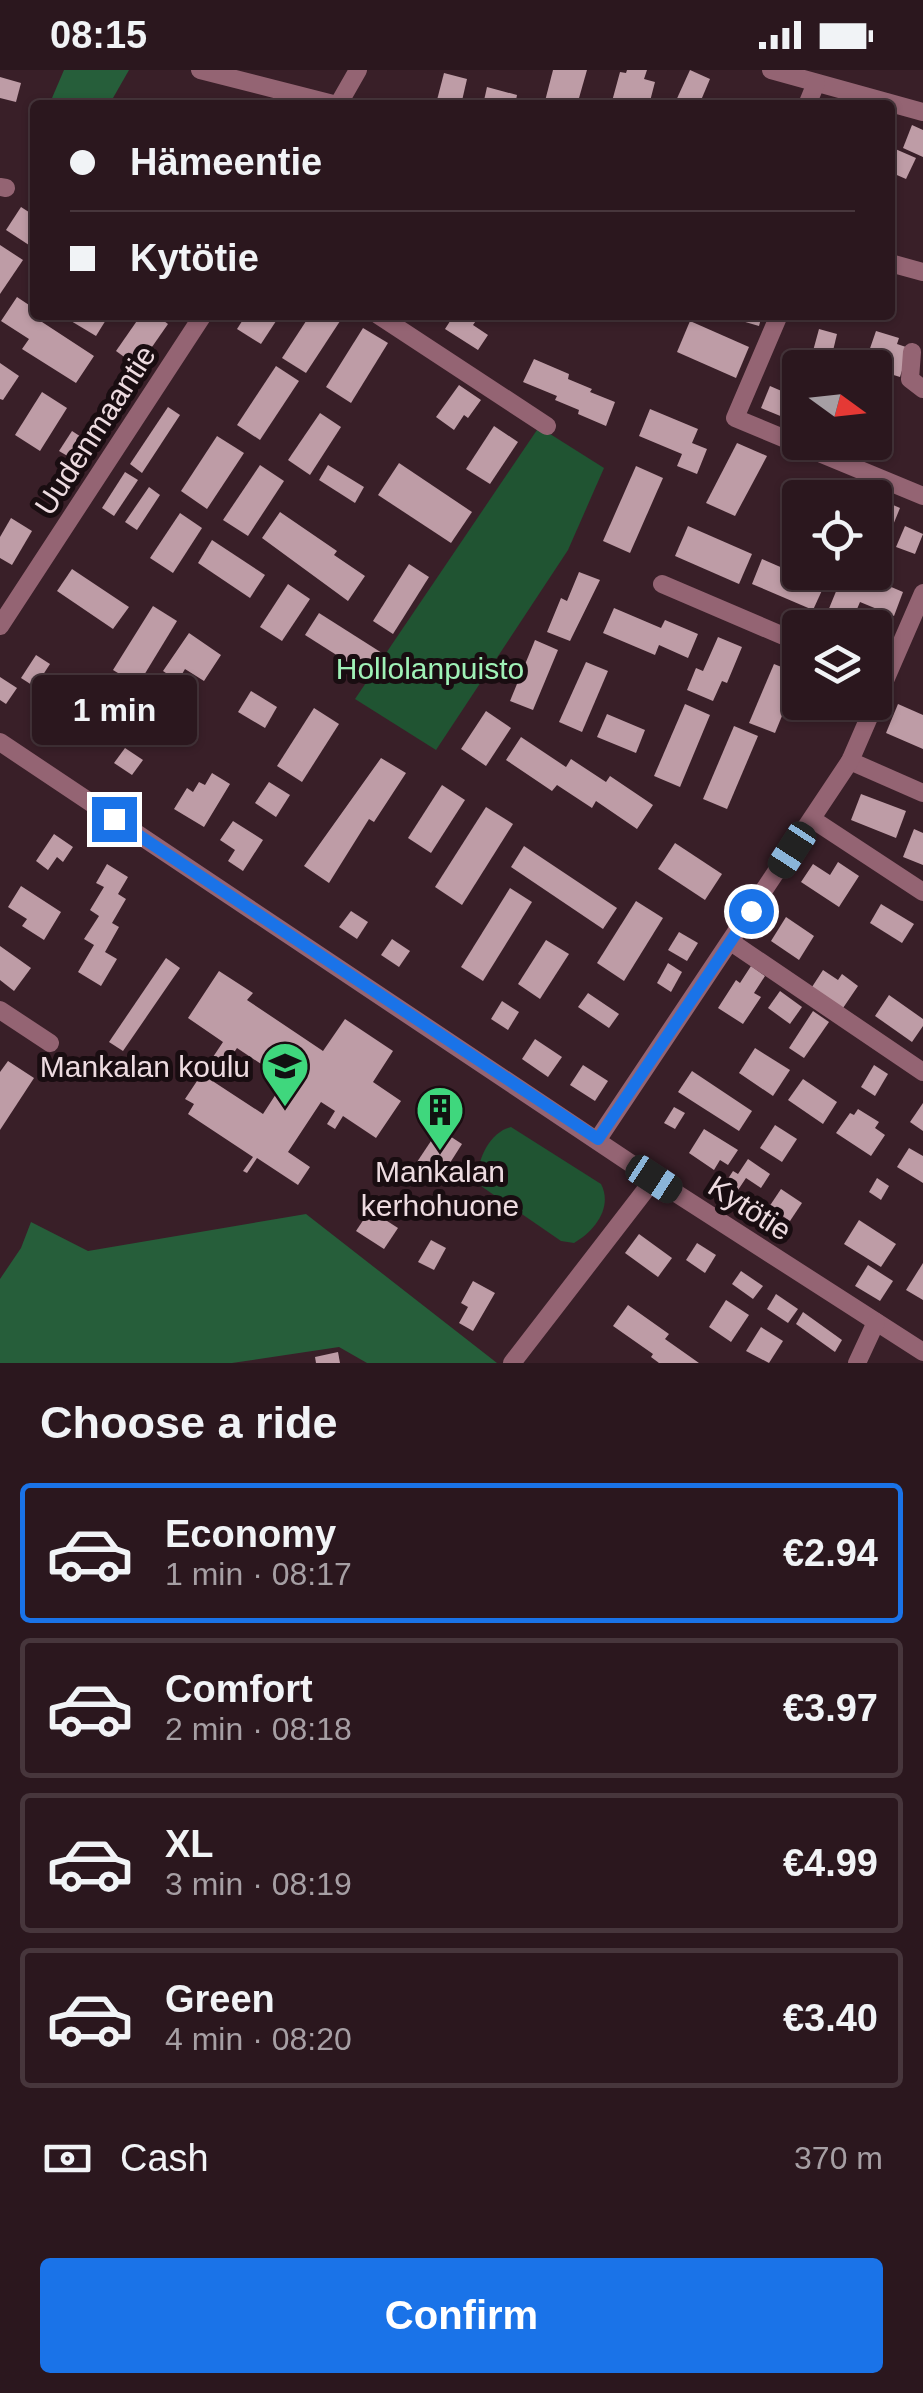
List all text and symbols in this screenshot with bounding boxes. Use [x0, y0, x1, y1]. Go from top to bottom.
text: 08:15 [50, 14, 147, 56]
text: Hämeentie [130, 141, 322, 183]
text: Kytötie [130, 237, 259, 279]
street label: Uudenmaantie [28, 339, 162, 521]
north arrow [782, 350, 892, 460]
map controls [782, 350, 892, 720]
button: locate [782, 480, 892, 590]
button: layers [782, 610, 892, 720]
park label: Hollolanpuisto [336, 652, 524, 685]
callout: 1 min [32, 674, 196, 744]
text: 1 min [73, 692, 156, 728]
route end [92, 797, 137, 842]
car [763, 817, 821, 883]
route start [729, 889, 774, 934]
school or university icon: Mankalan koulu [259, 1040, 311, 1108]
place label: Mankalan koulu [40, 1050, 250, 1083]
building icon: Mankalan kerhohuone [414, 1084, 466, 1152]
car [621, 1150, 687, 1208]
place label: Mankalan kerhohuone [361, 1155, 519, 1222]
street label: Kytötie [703, 1169, 797, 1247]
text: Choose a ride [40, 1397, 338, 1448]
icon: car [45, 1508, 135, 1598]
text: Economy [165, 1513, 336, 1555]
text: €2.94 [783, 1532, 878, 1574]
text: 1 min · 08:17 [165, 1556, 352, 1592]
icon: car [45, 1663, 135, 1753]
text: Comfort [165, 1668, 313, 1710]
text: €3.97 [783, 1687, 878, 1729]
text: 2 min · 08:18 [165, 1711, 352, 1747]
icon: car [45, 1818, 135, 1908]
text: XL [165, 1823, 214, 1865]
text: €4.99 [783, 1842, 878, 1884]
text: 3 min · 08:19 [165, 1866, 352, 1902]
icon: car [45, 1973, 135, 2063]
text: Green [165, 1978, 275, 2020]
text: €3.40 [783, 1997, 878, 2039]
text: 4 min · 08:20 [165, 2021, 352, 2057]
icon: cash [40, 2131, 95, 2186]
text: Cash [120, 2137, 209, 2179]
text: 370 m [794, 2140, 883, 2176]
button: Confirm [40, 2258, 883, 2373]

